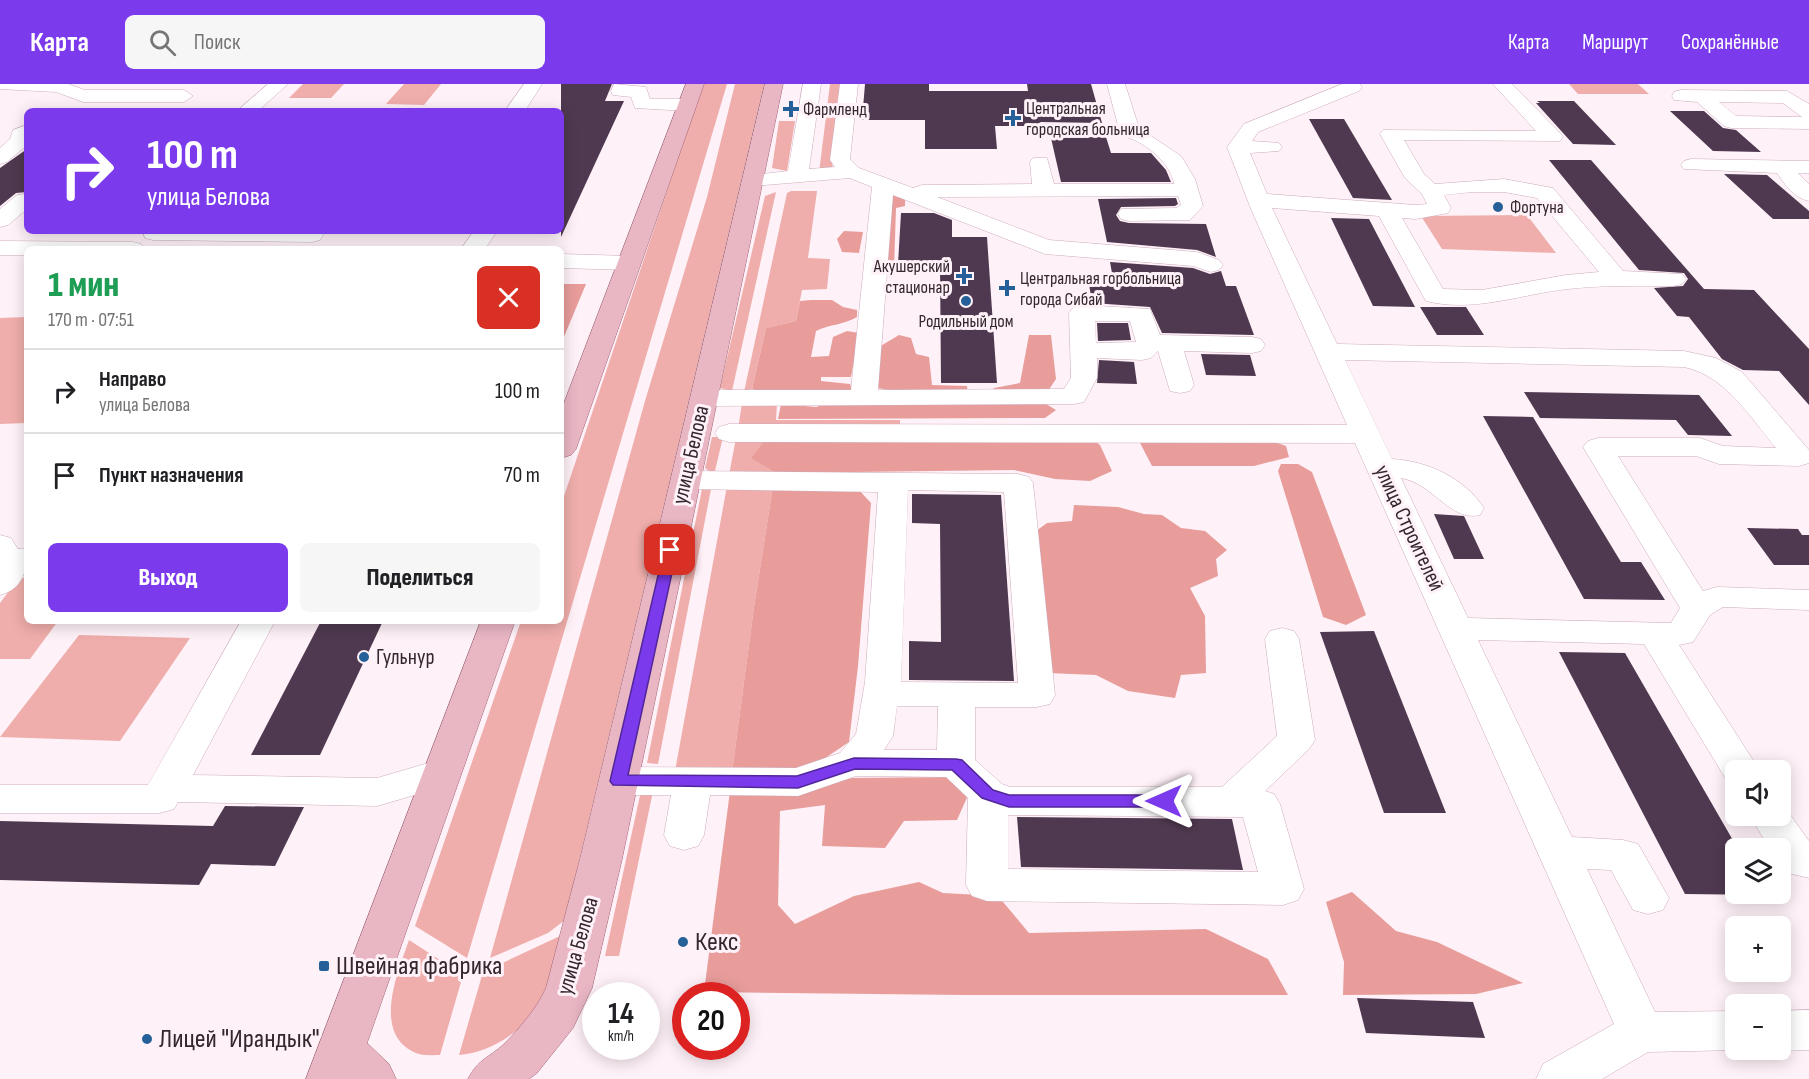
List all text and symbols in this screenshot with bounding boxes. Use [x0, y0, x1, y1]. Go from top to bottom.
search box [125, 15, 545, 69]
text: Карта [30, 26, 89, 59]
icon: search [146, 26, 179, 59]
text: Поиск [194, 29, 240, 56]
text: Карта [1508, 30, 1549, 55]
text: Маршрут [1582, 30, 1648, 55]
text: Сохранённые [1681, 30, 1779, 55]
place label: Центральная городская больница [1026, 98, 1150, 140]
place label: Фармленд [803, 99, 867, 120]
marker: Фармленд [784, 102, 798, 116]
marker: Центральная городская больница [1004, 109, 1022, 127]
text: 100 m [147, 130, 238, 181]
icon: right [48, 132, 126, 210]
text: улица Белова [147, 181, 270, 213]
place label: Фортуна [1510, 197, 1564, 218]
marker: Фортуна [1491, 200, 1505, 214]
place label: Акушерский стационар [873, 256, 950, 298]
text: 1 мин [48, 264, 119, 307]
button: close [477, 266, 540, 329]
marker: Акушерский стационар [955, 267, 973, 285]
place label: Центральная горбольница города Сибай [1020, 268, 1181, 310]
marker: Центральная горбольница города Сибай [998, 279, 1016, 297]
marker: Родильный дом [959, 294, 973, 308]
text: 170 m · 07:51 [48, 308, 134, 332]
place label: Родильный дом [918, 311, 1014, 332]
text: Направо [99, 366, 166, 393]
icon: right [48, 375, 81, 408]
text: 100 m [495, 378, 540, 405]
text: улица Белова [99, 393, 190, 417]
street label: улица Белова [667, 403, 715, 507]
icon: arrive [48, 459, 81, 492]
street label: улица Строителей [1368, 461, 1450, 595]
text: Пункт назначения [99, 462, 243, 489]
text: 70 m [504, 462, 540, 489]
pin [644, 524, 695, 575]
icon: arrive [653, 533, 686, 566]
button: Выход [48, 543, 288, 612]
button: Поделиться [300, 543, 540, 612]
place label: Гульнур [376, 644, 435, 671]
marker: Гульнур [357, 650, 371, 664]
map controls [1725, 760, 1791, 1060]
button: sound [1725, 760, 1791, 826]
position arrow [1132, 769, 1196, 833]
button: layers [1725, 838, 1791, 904]
street label: улица Белова [551, 894, 605, 998]
button: + [1725, 916, 1791, 982]
place label: Кекс [695, 926, 738, 958]
marker: Кекс [676, 935, 690, 949]
place label: Швейная фабрика [336, 950, 502, 982]
marker: Швейная фабрика [317, 959, 331, 973]
speed limit sign: 20 [672, 982, 750, 1060]
button: − [1725, 994, 1791, 1060]
text: 14 [608, 996, 634, 1032]
place label: Лицей "Ирандык" [159, 1023, 320, 1055]
text: km/h [608, 1027, 634, 1046]
marker: Лицей "Ирандык" [140, 1032, 154, 1046]

